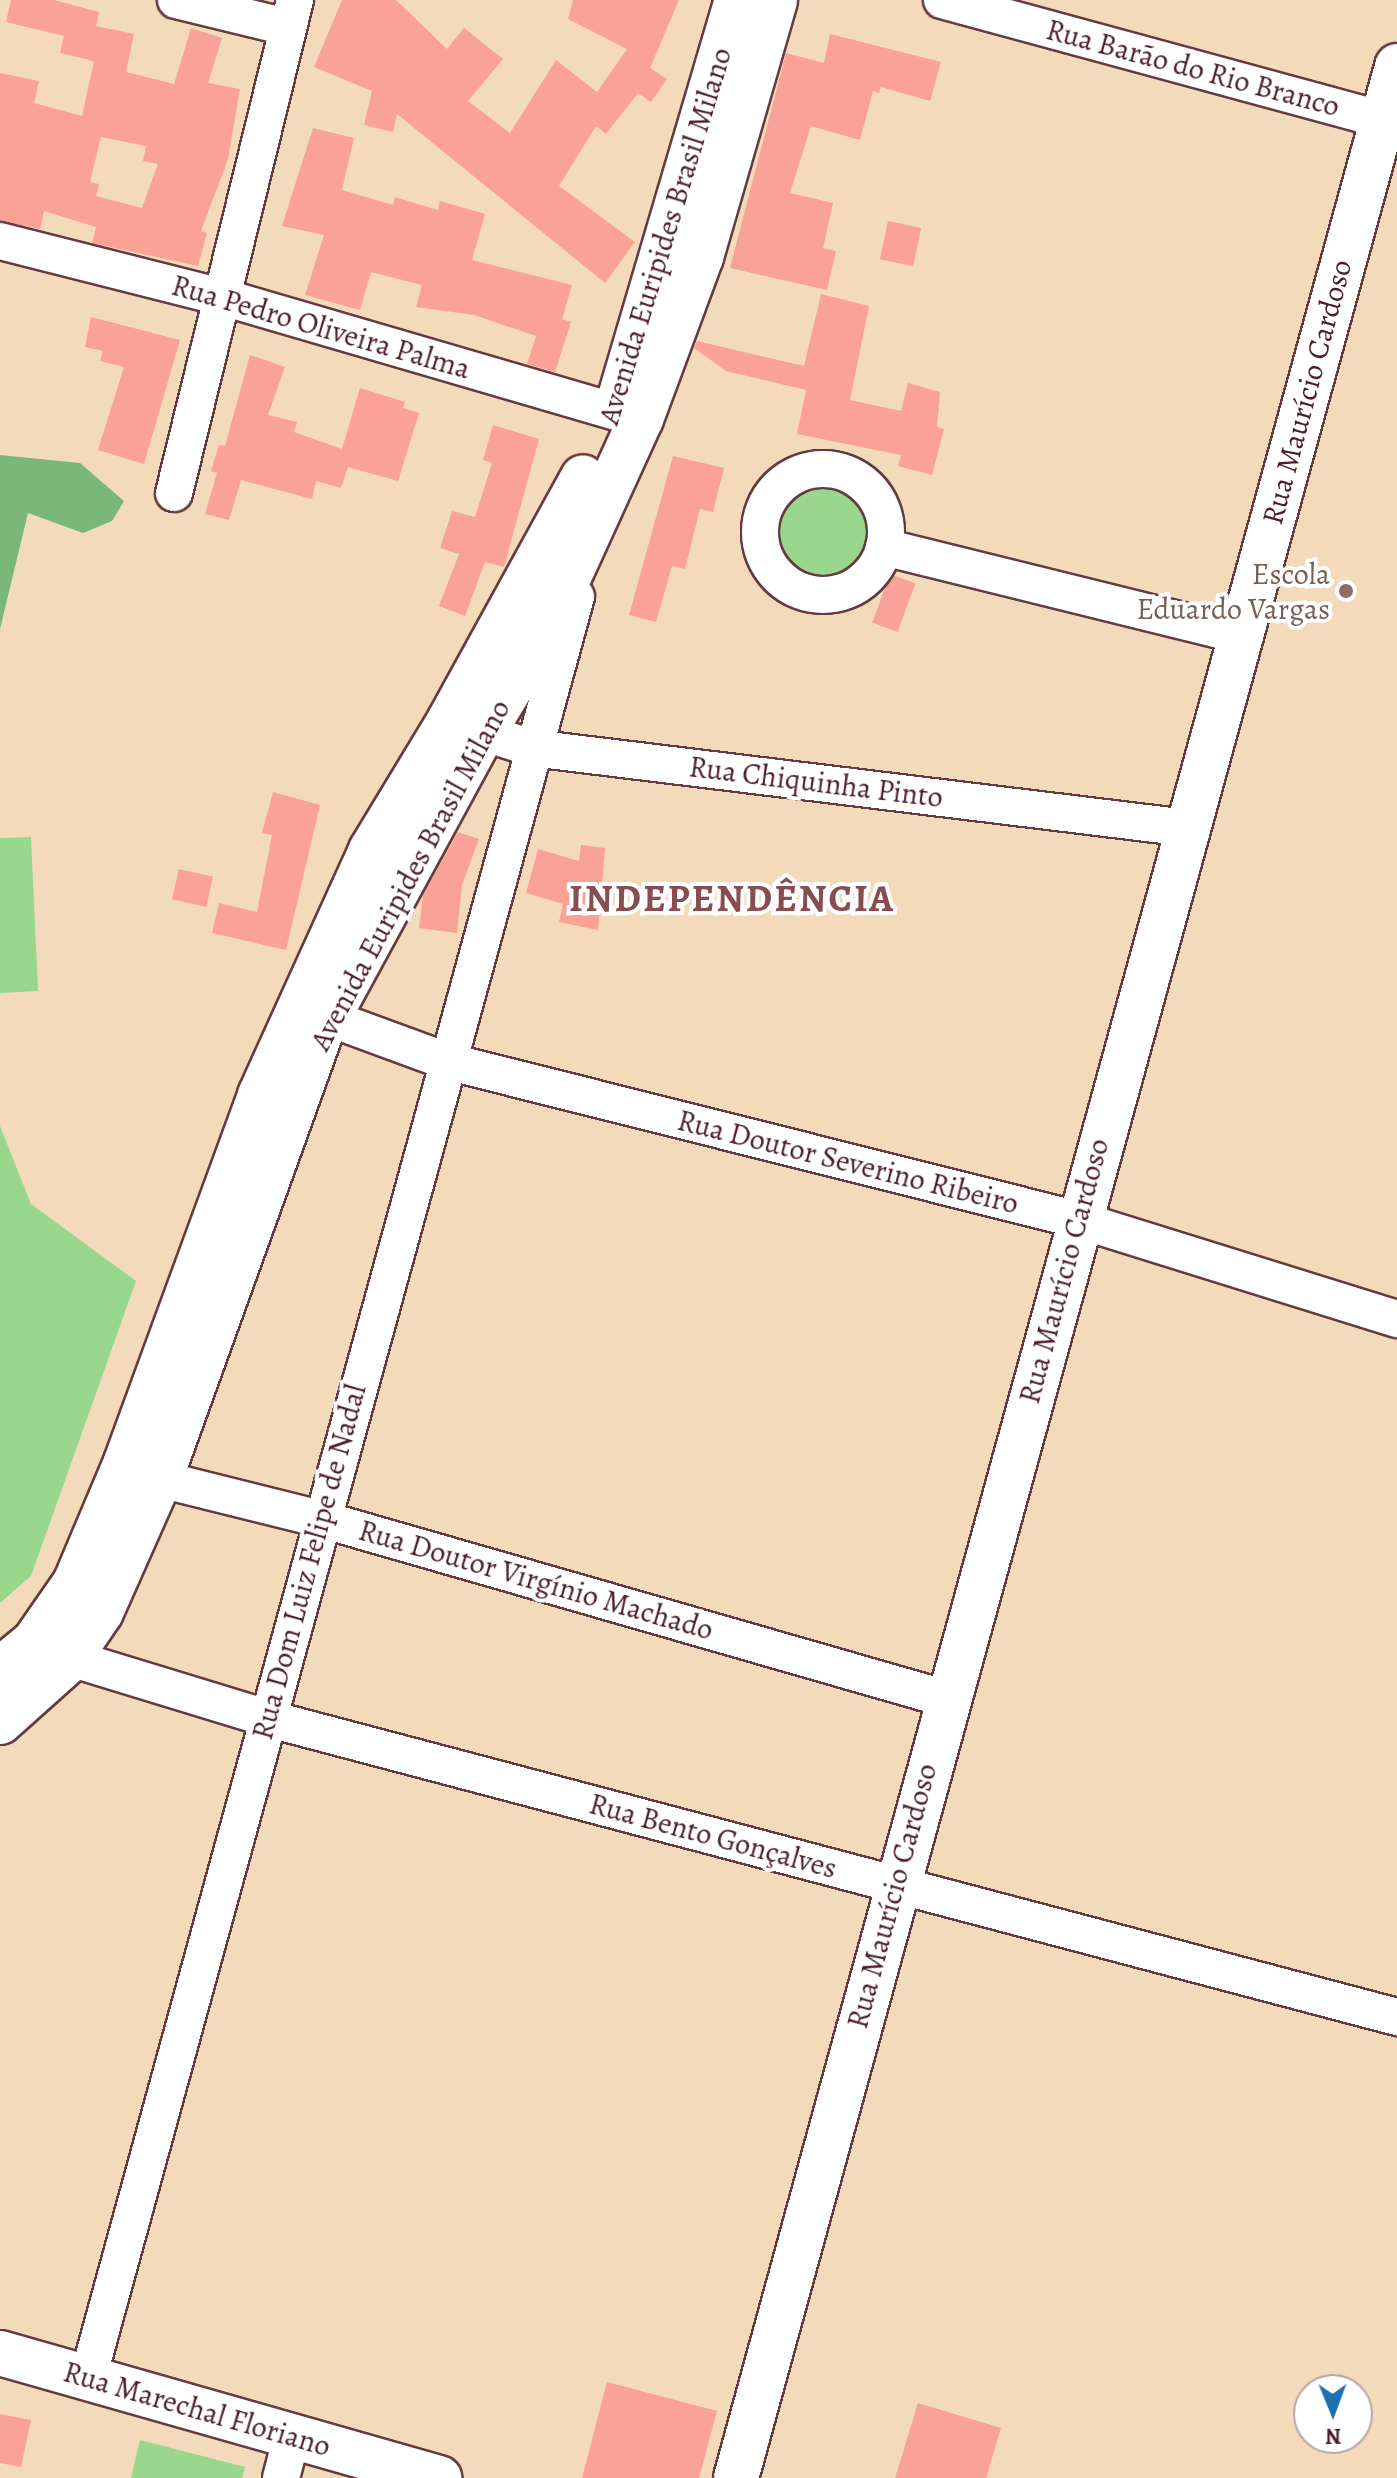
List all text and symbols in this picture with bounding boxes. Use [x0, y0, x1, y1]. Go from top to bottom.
street label: Rua Barão do Rio Branco [1042, 11, 1344, 125]
street label: Avenida Euripides Brasil Milano [590, 43, 740, 429]
street label: Rua Maurício Cardoso [1254, 256, 1360, 528]
street label: Rua Pedro Oliveira Palma [168, 267, 474, 387]
place label: Escola Eduardo Vargas [1136, 556, 1330, 626]
marker: Escola Eduardo Vargas [1337, 582, 1355, 600]
street label: Avenida Euripides Brasil Milano [302, 693, 518, 1057]
street label: Rua Chiquinha Pinto [687, 749, 945, 815]
district label: INDEPENDÊNCIA [569, 876, 895, 922]
street label: Rua Doutor Severino Ribeiro [674, 1102, 1022, 1222]
street label: Rua Maurício Cardoso [1011, 1135, 1117, 1407]
street label: Rua Dom Luiz Felipe de Nadal [244, 1380, 374, 1744]
street label: Rua Doutor Virgínio Machado [355, 1512, 717, 1648]
street label: Rua Maurício Cardoso [839, 1760, 945, 2032]
street label: Rua Bento Gonçalves [585, 1786, 841, 1886]
street label: Rua Marechal Floriano [59, 2354, 335, 2464]
north arrow [1293, 2374, 1373, 2454]
text: N [1325, 2421, 1342, 2451]

